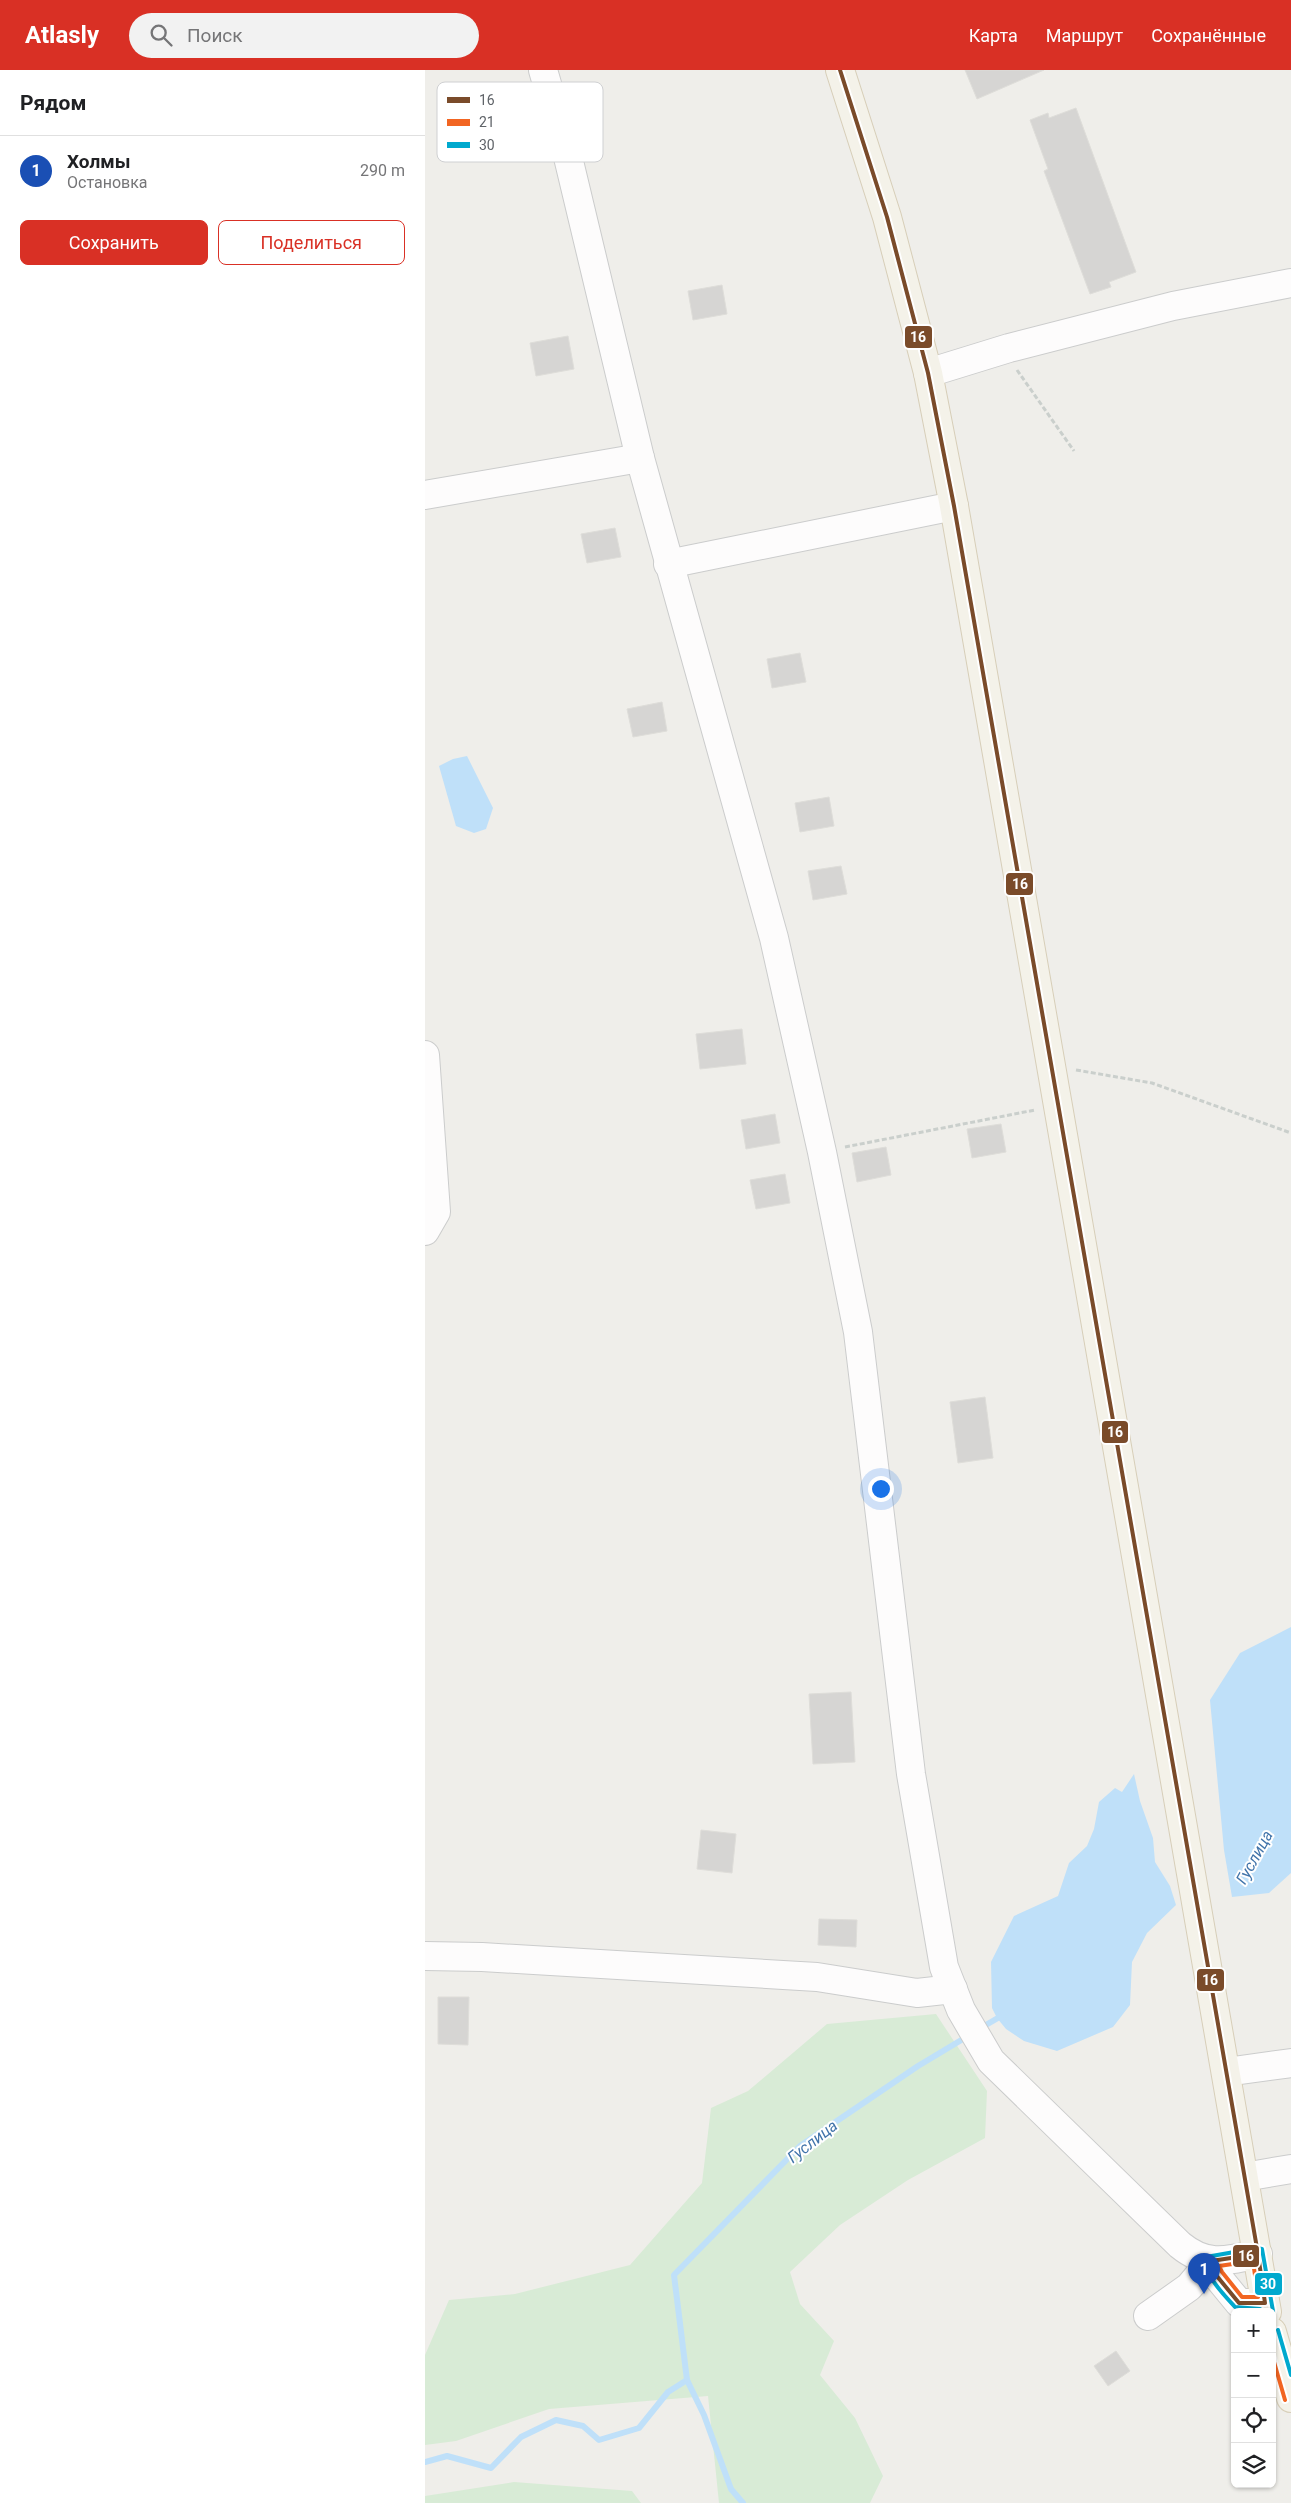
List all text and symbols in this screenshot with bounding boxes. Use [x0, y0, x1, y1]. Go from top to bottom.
search box [129, 13, 479, 58]
text: Atlasly [25, 21, 99, 49]
icon: search [147, 21, 175, 49]
text: Поиск [187, 24, 243, 47]
text: Карта [969, 25, 1018, 46]
text: Маршрут [1046, 25, 1123, 46]
text: Сохранённые [1151, 25, 1266, 46]
legend [437, 82, 603, 162]
text: Рядом [20, 91, 86, 115]
text: 16 [479, 92, 495, 108]
text: 21 [479, 114, 495, 130]
text: 30 [479, 137, 495, 153]
text: Холмы [67, 150, 130, 173]
text: 1 [31, 161, 41, 180]
text: 290 m [360, 161, 405, 180]
text: Остановка [67, 173, 148, 192]
button: Сохранить [20, 220, 208, 265]
button: Поделиться [218, 220, 405, 265]
line badge: 16 [904, 325, 933, 349]
text: 16 [910, 329, 926, 345]
line badge: 16 [1005, 872, 1034, 896]
text: 16 [1012, 876, 1028, 892]
line badge: 16 [1101, 1420, 1129, 1444]
text: 16 [1107, 1424, 1123, 1440]
your location [868, 1476, 894, 1502]
water label: Гуслица [1232, 1827, 1277, 1887]
line badge: 16 [1196, 1968, 1225, 1992]
text: 16 [1202, 1972, 1218, 1988]
water label: Гуслица [783, 2116, 841, 2167]
line badge: 16 [1232, 2244, 1260, 2268]
text: 16 [1238, 2248, 1254, 2264]
pin: 1 [1188, 2253, 1220, 2294]
line badge: 30 [1254, 2272, 1283, 2296]
text: 30 [1260, 2276, 1276, 2292]
map controls [1231, 2308, 1276, 2488]
button: + [1231, 2308, 1276, 2353]
button: − [1231, 2353, 1276, 2398]
button: locate [1231, 2398, 1276, 2443]
button: layers [1231, 2443, 1276, 2488]

